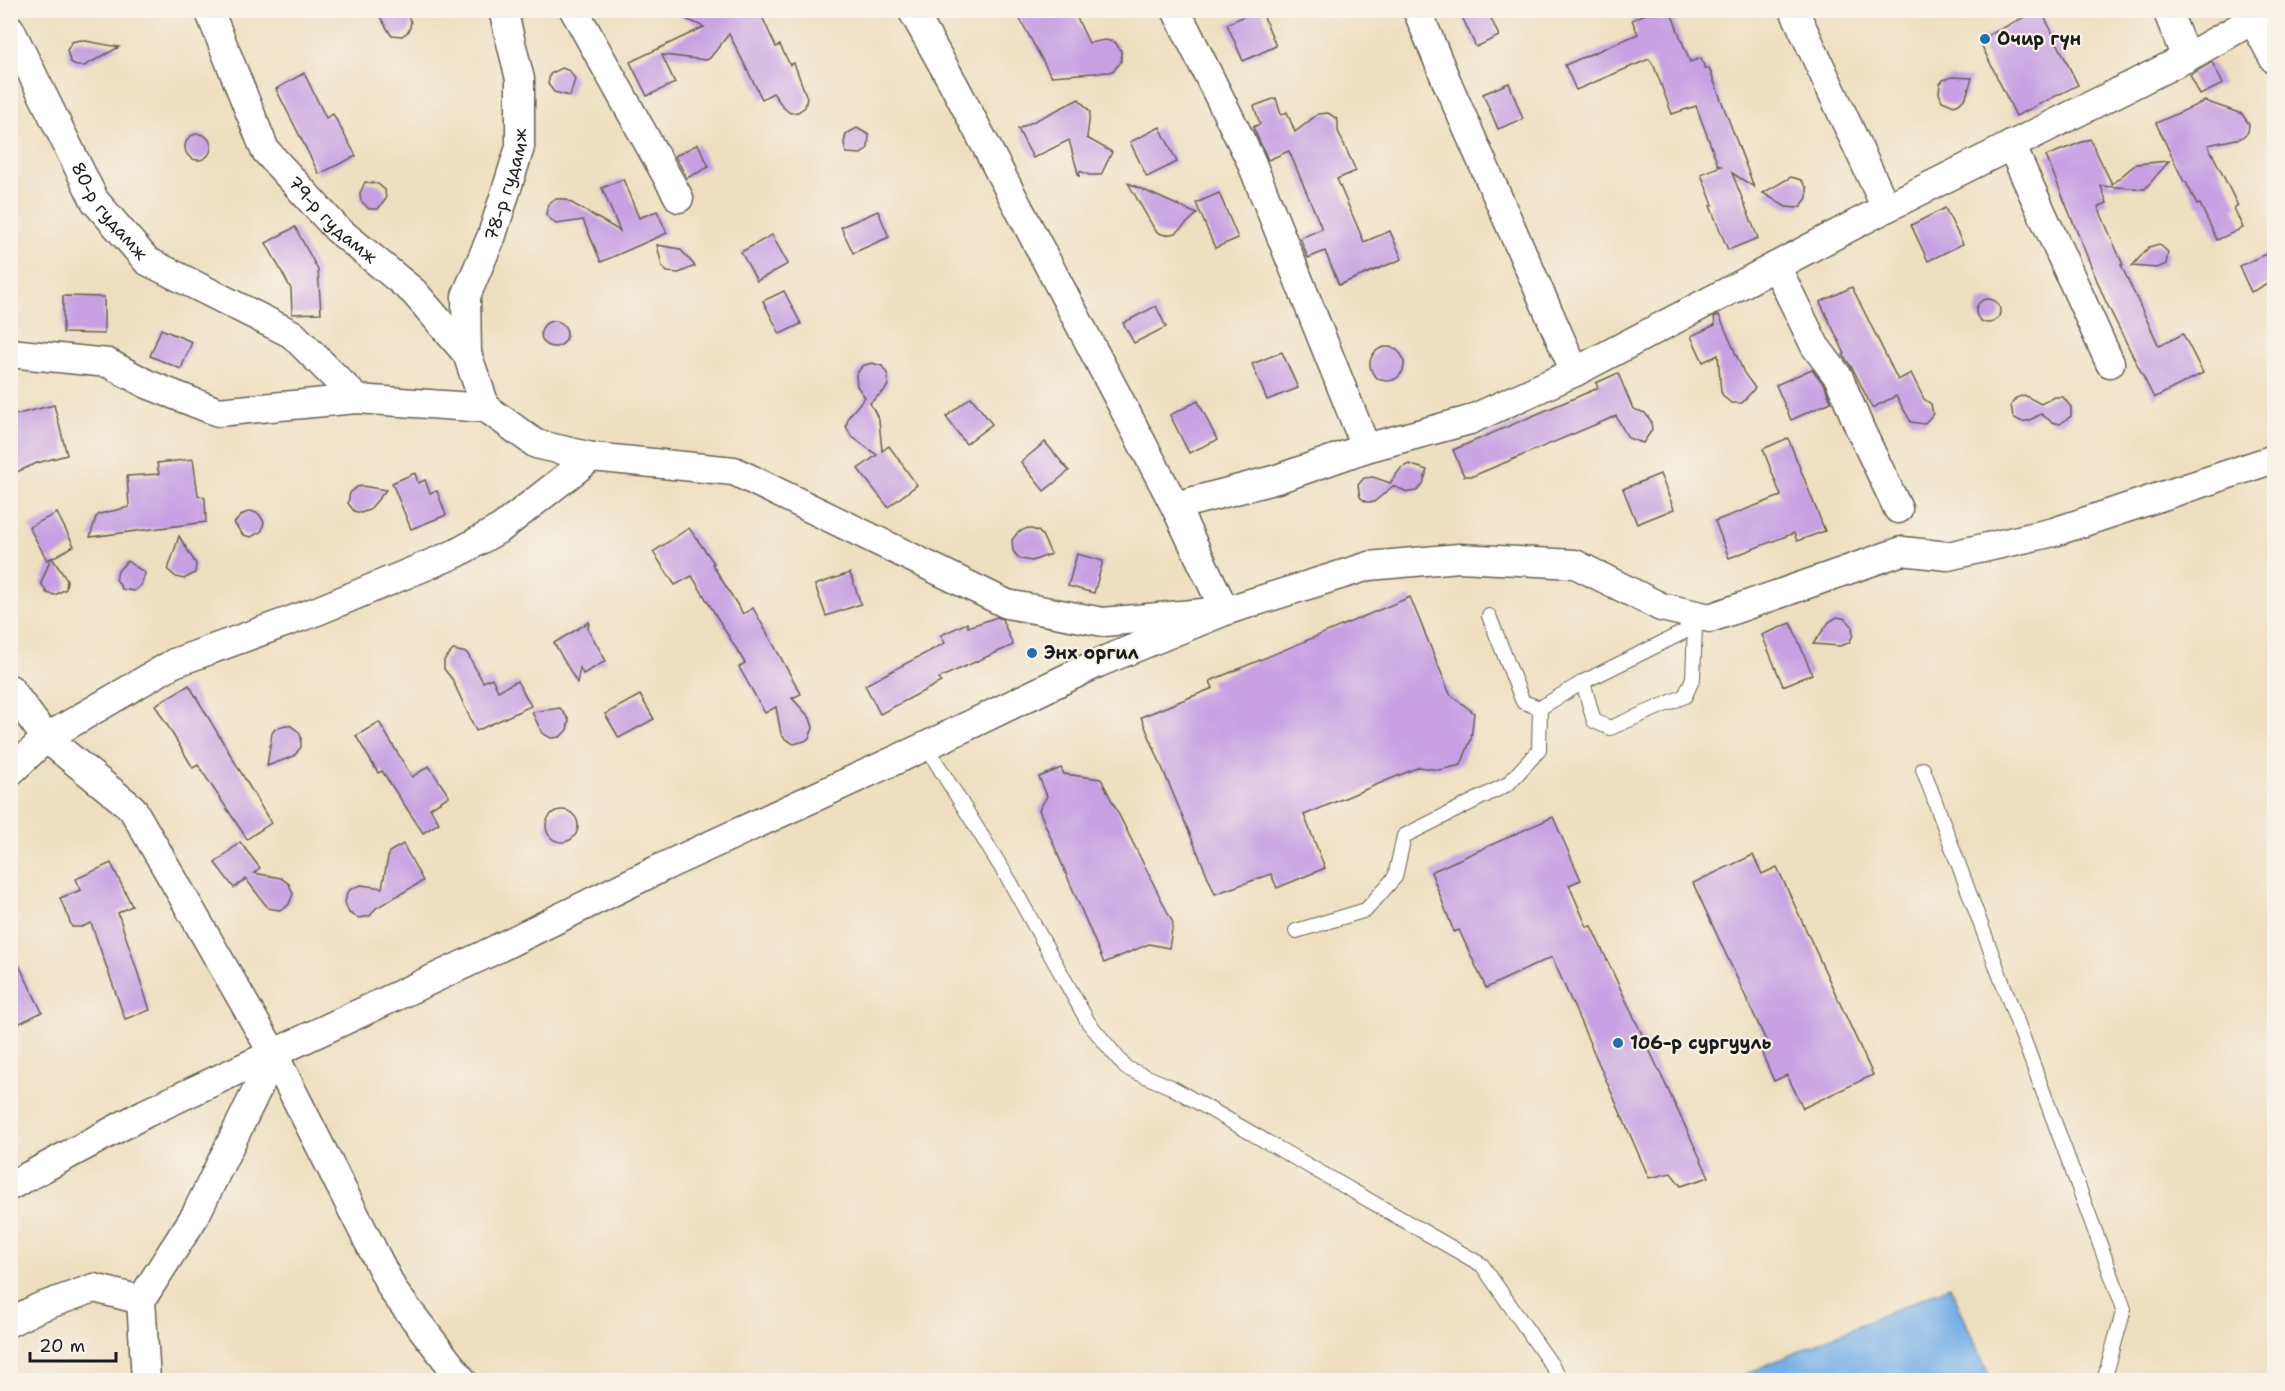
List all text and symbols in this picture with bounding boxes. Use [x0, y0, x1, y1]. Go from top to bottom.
place label: Очир гүн [1997, 27, 2081, 51]
marker: Очир гүн [1978, 32, 1992, 46]
street label: 78-р гудамж [479, 128, 533, 244]
street label: 80-р гудамж [66, 158, 153, 266]
street label: 79-р гудамж [282, 171, 383, 269]
place label: Энх оргил [1044, 641, 1139, 665]
marker: Энх оргил [1025, 646, 1039, 660]
place label: 106-р сургууль [1630, 1031, 1771, 1055]
marker: 106-р сургууль [1611, 1036, 1625, 1050]
scale bar [30, 1325, 116, 1363]
text: 20 m [39, 1334, 85, 1358]

